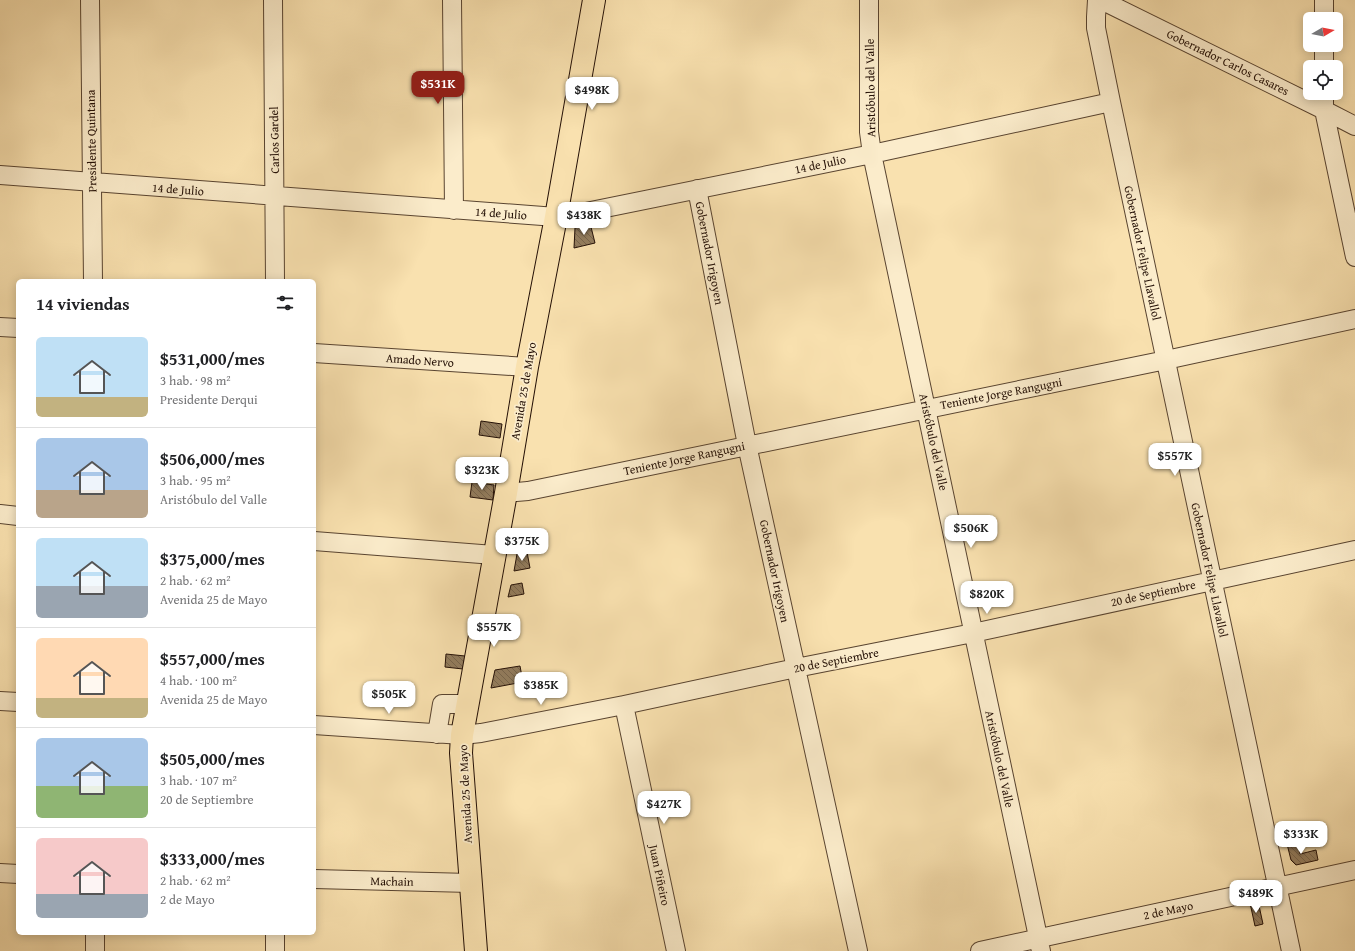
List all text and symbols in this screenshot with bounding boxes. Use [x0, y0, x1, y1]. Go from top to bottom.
north arrow [1303, 12, 1343, 52]
map controls [1303, 12, 1343, 100]
street label: Gobernador Carlos Casares [1164, 25, 1292, 99]
street label: Aristóbulo del Valle [861, 38, 879, 138]
button: locate [1303, 60, 1343, 100]
pin: $531K [410, 71, 466, 105]
text: $531K [420, 74, 456, 93]
pin: $498K [564, 77, 620, 111]
text: $498K [574, 80, 610, 99]
street label: Presidente Quintana [82, 89, 100, 192]
street label: Carlos Gardel [265, 106, 283, 174]
street label: 14 de Julio [793, 150, 847, 178]
street label: 14 de Julio [151, 179, 205, 199]
street label: Gobernador Felipe Llavallol [1120, 184, 1166, 323]
street label: Gobernador Irigoyen [692, 200, 728, 306]
pin: $438K [556, 202, 612, 236]
street label: 14 de Julio [474, 203, 528, 223]
text: $438K [566, 205, 602, 224]
text: 14 viviendas [36, 291, 130, 316]
icon: filters [274, 292, 296, 314]
street label: Avenida 25 de Mayo [506, 341, 540, 441]
text: $531,000/mes [160, 346, 265, 371]
street label: Amado Nervo [385, 349, 455, 371]
icon: home [68, 353, 116, 401]
text: 3 hab. · 98 m² [160, 371, 231, 390]
street label: Teniente Jorge Rangugni [939, 373, 1064, 413]
text: Presidente Derqui [160, 390, 258, 409]
street label: Aristóbulo del Valle [915, 392, 953, 492]
street label: Teniente Jorge Rangugni [622, 437, 747, 479]
pin: $557K [1147, 443, 1203, 477]
text: $506,000/mes [160, 446, 265, 471]
text: $557K [1157, 446, 1193, 465]
icon: home [68, 454, 116, 502]
pin: $323K [454, 457, 510, 491]
text: $323K [464, 460, 500, 479]
text: 3 hab. · 95 m² [160, 471, 231, 490]
text: Aristóbulo del Valle [160, 490, 267, 509]
street label: Gobernador Felipe Llavallol [1187, 501, 1233, 640]
pin: $506K [943, 515, 999, 549]
street label: Gobernador Irigoyen [756, 518, 794, 624]
text: $506K [953, 518, 989, 537]
pin: $375K [494, 528, 550, 562]
text: $375K [504, 531, 540, 550]
text: $375,000/mes [160, 546, 265, 571]
icon: home [68, 554, 116, 602]
text: 2 hab. · 62 m² [160, 571, 231, 590]
street label: 20 de Septiembre [1109, 576, 1197, 610]
pin: $820K [959, 581, 1015, 615]
text: $820K [969, 584, 1005, 603]
text: Avenida 25 de Mayo [160, 590, 267, 609]
pin: $557K [466, 614, 522, 648]
text: $557K [476, 617, 512, 636]
street label: 20 de Septiembre [792, 643, 880, 677]
text: $557,000/mes [160, 646, 265, 671]
icon: home [68, 654, 116, 702]
text: 4 hab. · 100 m² [160, 671, 237, 690]
pin: $385K [513, 672, 569, 706]
text: $385K [523, 675, 559, 694]
pin: $505K [361, 681, 417, 715]
text: $505K [371, 684, 407, 703]
text: Avenida 25 de Mayo [160, 690, 267, 709]
street label: Aristóbulo del Valle [981, 709, 1019, 809]
street label: Avenida 25 de Mayo [454, 744, 476, 844]
text: $505,000/mes [160, 746, 265, 771]
icon: home [68, 754, 116, 802]
text: 3 hab. · 107 m² [160, 771, 237, 790]
text: 20 de Septiembre [160, 790, 254, 809]
pin: $427K [636, 791, 692, 825]
text: $427K [646, 794, 682, 813]
pin: $333K [1273, 821, 1329, 855]
text: $333K [1283, 824, 1319, 843]
street label: Juan Piñeiro [645, 841, 675, 907]
text: $333,000/mes [160, 846, 265, 871]
icon: home [68, 854, 116, 902]
text: 2 hab. · 62 m² [160, 871, 231, 890]
street label: Machain [370, 872, 414, 890]
pin: $489K [1228, 880, 1284, 914]
text: $489K [1238, 883, 1274, 902]
text: 2 de Mayo [160, 890, 215, 909]
street label: 2 de Mayo [1142, 896, 1194, 924]

